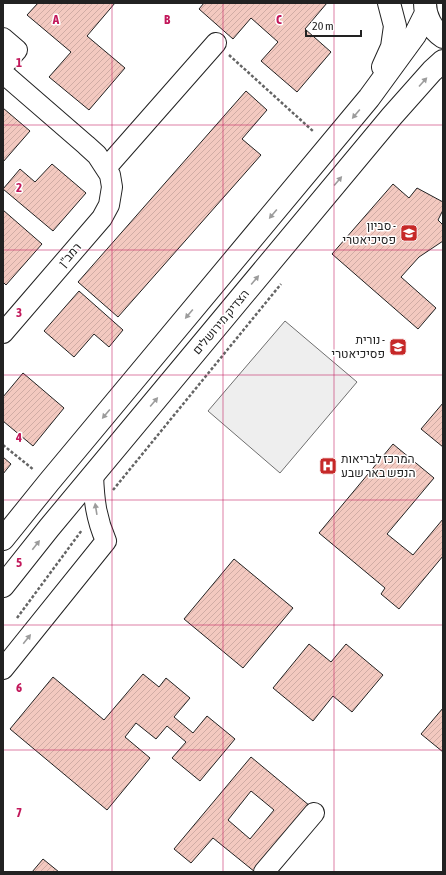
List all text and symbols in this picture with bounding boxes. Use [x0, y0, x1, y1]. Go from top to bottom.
text: A [52, 12, 60, 27]
text: B [164, 12, 171, 27]
text: C [276, 12, 282, 27]
scale bar [306, 12, 361, 38]
text: 20 m [312, 19, 334, 33]
text: 1 [16, 55, 22, 70]
one-way arrow [418, 77, 427, 87]
one-way arrow [351, 109, 360, 119]
one-way arrow [334, 175, 343, 186]
text: 2 [16, 180, 22, 195]
one-way arrow [268, 208, 277, 219]
place label: סביון - פסיכיאטרי [343, 219, 396, 247]
school or university icon: סביון - פסיכיאטרי [399, 223, 419, 243]
street label: רמב"ן [56, 240, 84, 270]
one-way arrow [251, 275, 260, 286]
street label: הצדיק מירושלים [190, 287, 252, 357]
text: 3 [16, 305, 22, 320]
one-way arrow [185, 308, 194, 319]
place label: נורית - פסיכיאטרי [332, 333, 385, 361]
school or university icon: נורית - פסיכיאטרי [388, 337, 408, 357]
one-way arrow [149, 396, 158, 407]
one-way arrow [102, 408, 111, 419]
text: 4 [15, 430, 22, 445]
place label: המרכז לבריאות הנפש באר שבע [341, 452, 415, 480]
hospital icon: המרכז לבריאות הנפש באר שבע [318, 456, 338, 476]
one-way arrow [93, 503, 99, 515]
one-way arrow [31, 539, 40, 550]
text: 5 [16, 555, 22, 570]
one-way arrow [23, 633, 32, 644]
text: 6 [16, 680, 22, 695]
text: 7 [16, 805, 22, 820]

